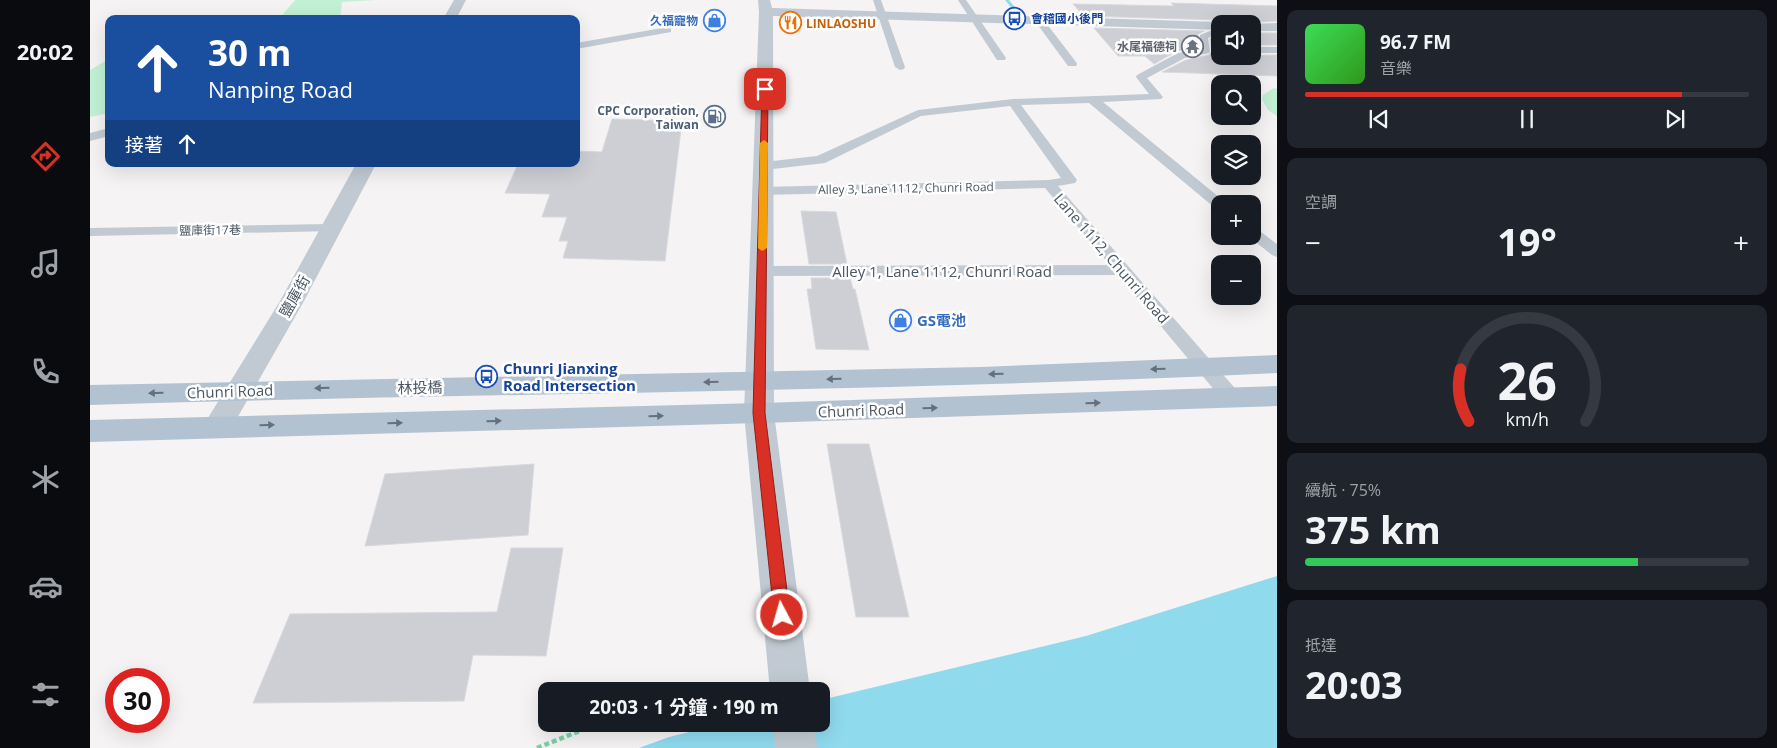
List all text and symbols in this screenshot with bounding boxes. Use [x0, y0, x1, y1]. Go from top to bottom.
bus stop icon: 會稽國小後門 [1003, 6, 1027, 30]
shop icon: 久福寵物 [702, 8, 726, 32]
place label: 會稽國小後門 [1031, 10, 1103, 27]
restaurant icon: LINLAOSHU [778, 11, 802, 35]
place label: 久福寵物 [650, 12, 698, 29]
place label: LINLAOSHU [806, 15, 876, 32]
map controls [1211, 15, 1261, 305]
button: sound [1211, 15, 1261, 65]
text: 30 m [208, 29, 291, 76]
text: 96.7 FM [1380, 29, 1451, 55]
temple icon: 水尾福德祠 [1181, 34, 1205, 58]
icon: ahead [125, 35, 190, 100]
text: 20:02 [17, 36, 73, 66]
place label: 水尾福德祠 [1117, 38, 1177, 55]
text: 音樂 [1380, 57, 1412, 79]
pin [744, 68, 786, 110]
text: Nanping Road [208, 74, 353, 104]
icon: arrive [751, 75, 779, 103]
button: search [1211, 75, 1261, 125]
place label: CPC Corporation, Taiwan [597, 102, 699, 133]
fuel station icon: CPC Corporation, Taiwan [703, 105, 727, 129]
icon: previous [1365, 105, 1393, 133]
icon: pause [1513, 105, 1541, 133]
icon: next [1661, 105, 1689, 133]
icon: ahead [173, 130, 201, 158]
text: 接著 [125, 132, 163, 158]
button: layers [1211, 135, 1261, 185]
icon: directions [28, 139, 63, 174]
street label: Alley 3, Lane 1112, Chunri Road [818, 178, 994, 198]
street label: Lane 1112, Chunri Road [1050, 189, 1174, 327]
text: 空調 [1305, 191, 1337, 213]
button: + [1211, 195, 1261, 245]
text: 19° [1497, 215, 1557, 267]
street label: 鹽庫街17巷 [179, 221, 241, 239]
text: − [1305, 223, 1321, 261]
text: + [1733, 223, 1749, 261]
icon: music [28, 246, 63, 281]
button: − [1211, 255, 1261, 305]
street label: Alley 1, Lane 1112, Chunri Road [832, 261, 1052, 281]
street label: 鹽庫街 [274, 271, 314, 321]
shop icon: GS電池 [889, 308, 913, 332]
place label: GS電池 [917, 310, 966, 330]
text: 26 [1497, 344, 1557, 415]
icon: phone [28, 354, 63, 389]
place label: Chunri Jianxing Road Intersection [503, 358, 636, 395]
bus stop icon: Chunri Jianxing Road Intersection [475, 365, 499, 389]
one-way arrow [1150, 365, 1166, 373]
one-way arrow [988, 371, 1004, 379]
one-way arrow [825, 376, 841, 384]
street label: 林投橋 [397, 377, 443, 397]
one-way arrow [703, 378, 719, 386]
street label: Chunri Road [186, 379, 274, 403]
one-way arrow [314, 385, 330, 393]
one-way arrow [148, 389, 164, 397]
street label: Chunri Road [817, 398, 905, 422]
one-way arrow [1085, 398, 1101, 406]
one-way arrow [923, 403, 939, 411]
text: km/h [1505, 407, 1549, 431]
one-way arrow [648, 412, 664, 420]
one-way arrow [486, 417, 502, 425]
one-way arrow [387, 419, 403, 427]
one-way arrow [259, 421, 275, 429]
icon: climate [28, 462, 63, 497]
text: 續航 · 75% [1305, 479, 1381, 501]
text: 375 km [1305, 503, 1441, 555]
icon: car [28, 569, 63, 604]
position arrow [755, 588, 807, 640]
text: 抵達 [1305, 634, 1337, 656]
text: 20:03 [1305, 658, 1403, 710]
speed limit sign: 30 [105, 668, 170, 733]
icon: filters [28, 677, 63, 712]
text: 20:03 · 1 分鐘 · 190 m [589, 694, 779, 720]

